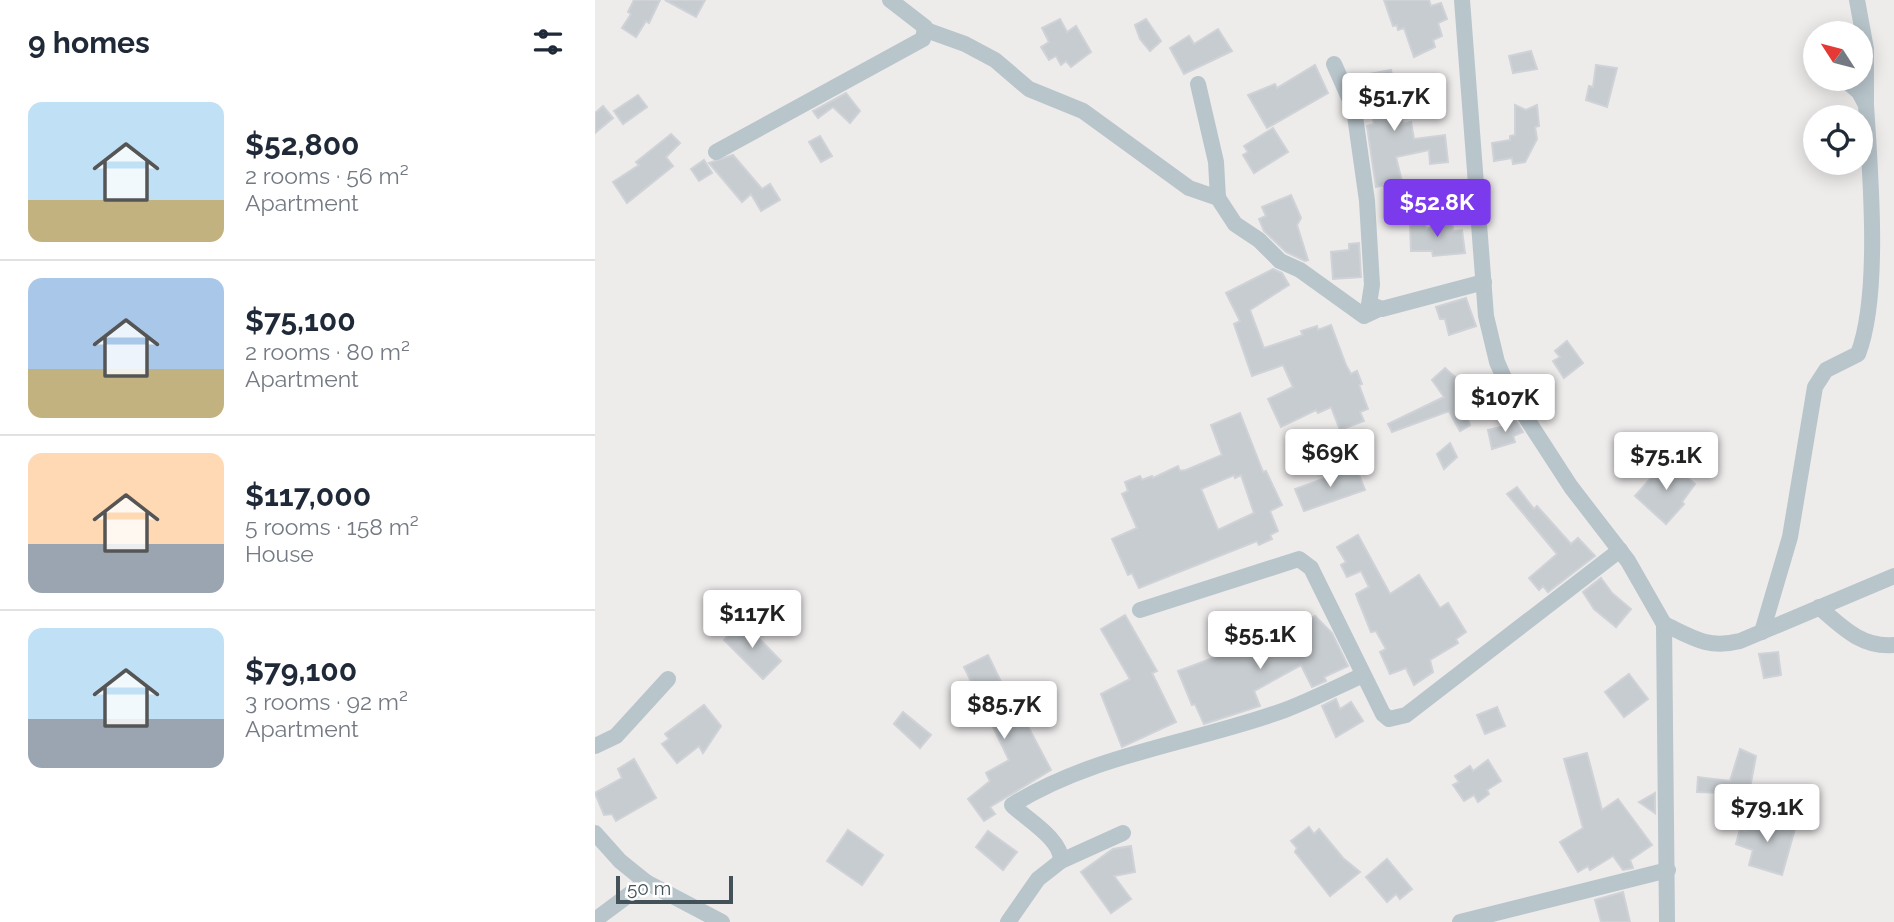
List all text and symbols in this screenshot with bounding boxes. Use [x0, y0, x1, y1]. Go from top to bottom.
north arrow [1803, 21, 1873, 91]
map controls [1803, 21, 1873, 175]
icon: filters [529, 23, 567, 61]
text: 9 homes [28, 25, 150, 60]
pin: $51.7K [1337, 74, 1451, 133]
text: $51.7K [1358, 82, 1430, 109]
button: locate [1803, 105, 1873, 175]
text: $52,800 [245, 127, 359, 162]
icon: home [84, 130, 168, 214]
text: 2 rooms · 56 m² [245, 162, 409, 189]
pin: $52.8K [1380, 180, 1494, 239]
text: $52.8K [1400, 188, 1474, 215]
text: Apartment [245, 189, 359, 216]
text: $75,100 [245, 303, 356, 338]
icon: home [84, 306, 168, 390]
text: 2 rooms · 80 m² [245, 338, 410, 365]
text: Apartment [245, 365, 359, 392]
pin: $107K [1456, 374, 1554, 434]
text: $107K [1471, 383, 1539, 410]
pin: $69K [1289, 430, 1371, 489]
pin: $75.1K [1609, 433, 1723, 492]
text: $69K [1301, 438, 1359, 465]
text: $75.1K [1630, 441, 1702, 468]
text: $117,000 [245, 478, 371, 513]
icon: home [84, 481, 168, 565]
text: 5 rooms · 158 m² [245, 513, 419, 540]
text: House [245, 540, 314, 567]
pin: $117K [703, 590, 801, 650]
text: $117K [719, 599, 785, 626]
pin: $55.1K [1203, 612, 1317, 671]
text: $55.1K [1224, 620, 1296, 647]
text: $79,100 [245, 653, 357, 688]
icon: home [84, 656, 168, 740]
pin: $85.7K [947, 682, 1061, 741]
text: 3 rooms · 92 m² [245, 688, 408, 715]
text: $85.7K [967, 690, 1041, 717]
text: Apartment [245, 715, 359, 742]
pin: $79.1K [1710, 784, 1824, 844]
text: $79.1K [1731, 793, 1803, 820]
scale bar [616, 873, 733, 905]
text: 50 m [627, 877, 671, 899]

